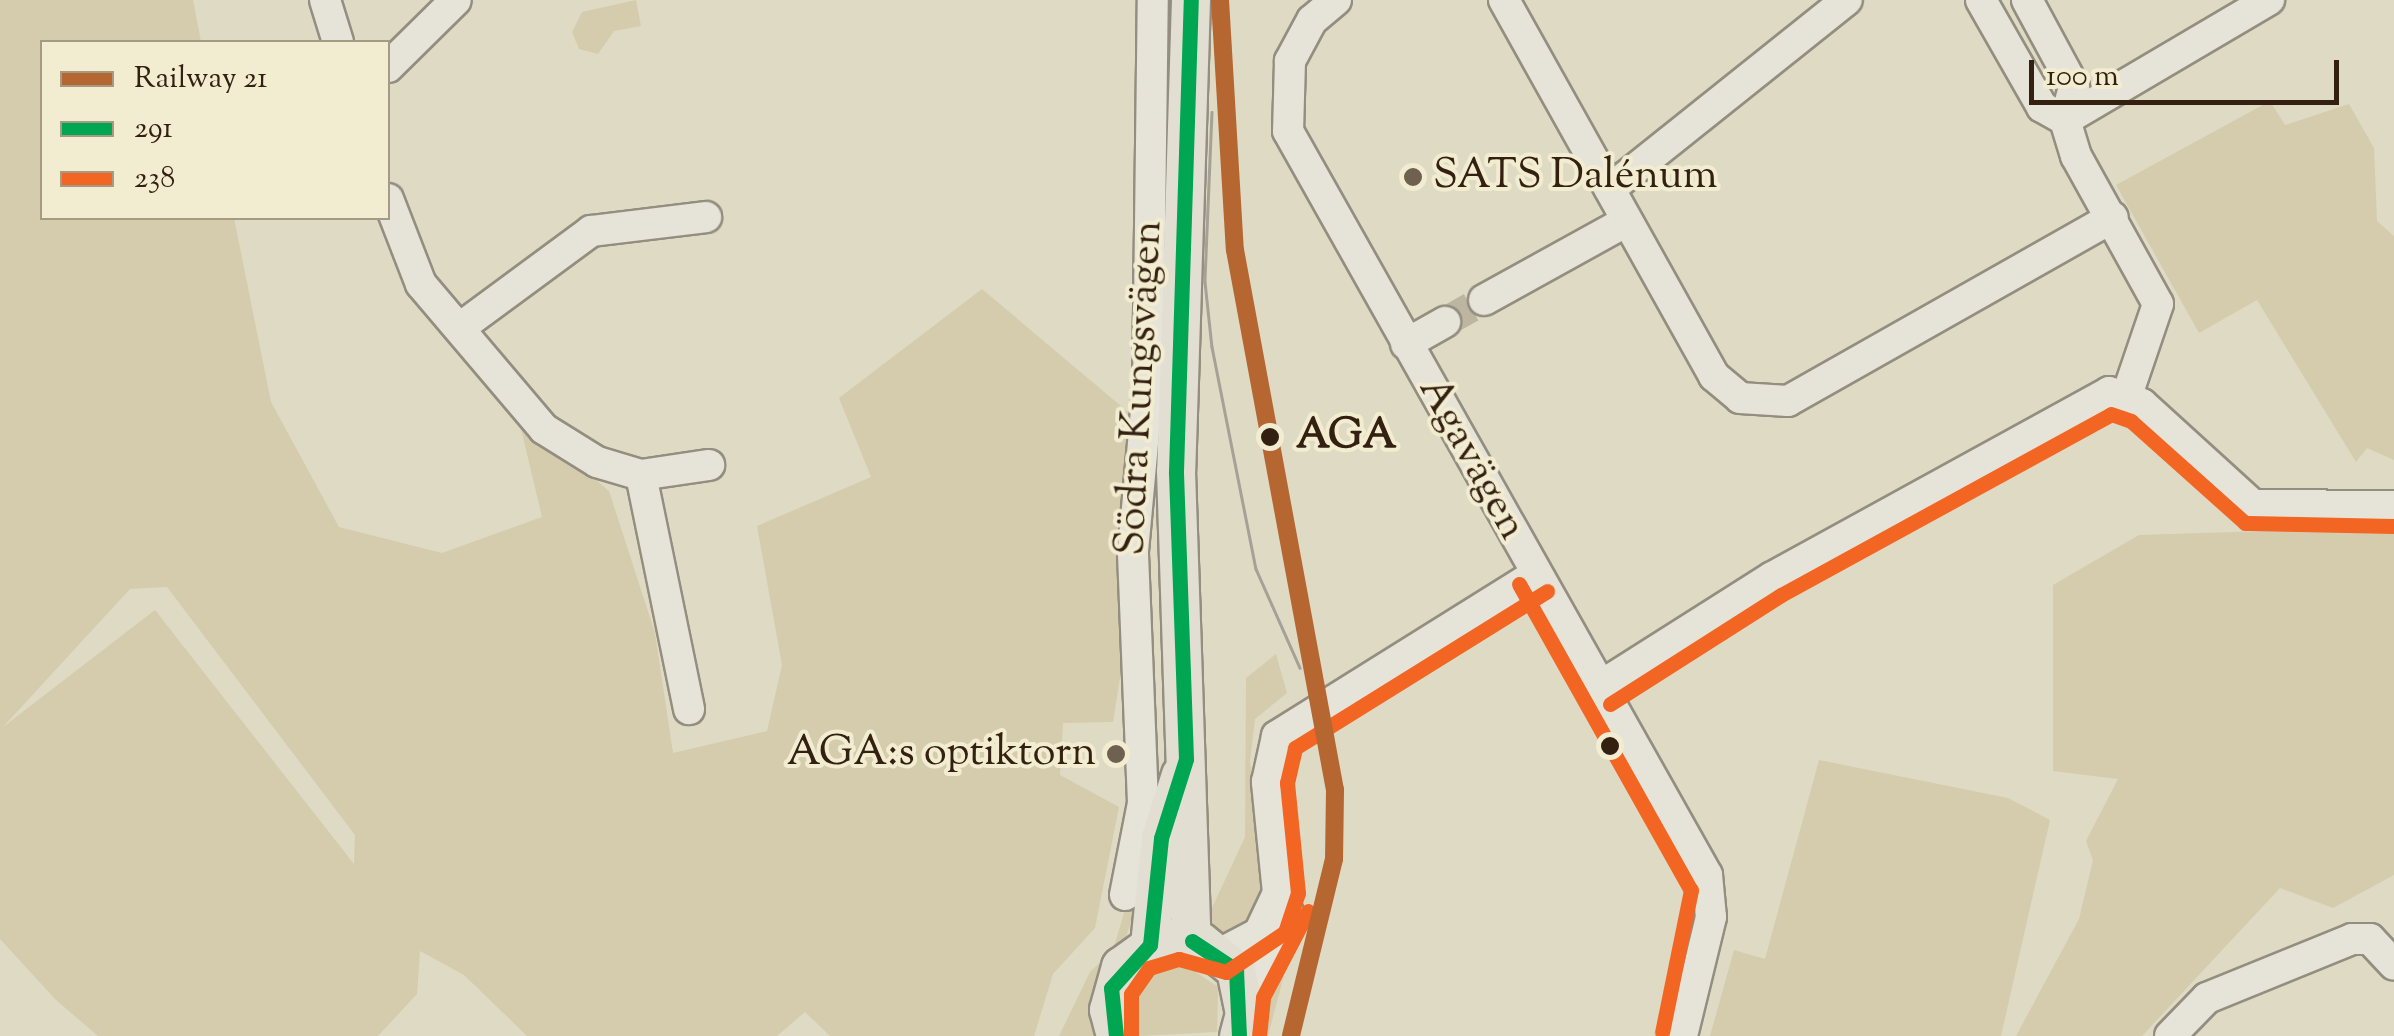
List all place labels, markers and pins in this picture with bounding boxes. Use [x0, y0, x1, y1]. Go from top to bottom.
place label: SATS Dalénum [1433, 152, 1718, 202]
marker: SATS Dalénum [1402, 166, 1424, 188]
place label: AGA [1296, 412, 1397, 462]
marker: AGA [1253, 420, 1287, 454]
place label: AGA:s optiktorn [787, 729, 1096, 779]
unlabelled marker [1600, 736, 1620, 756]
marker: AGA:s optiktorn [1105, 743, 1127, 765]

